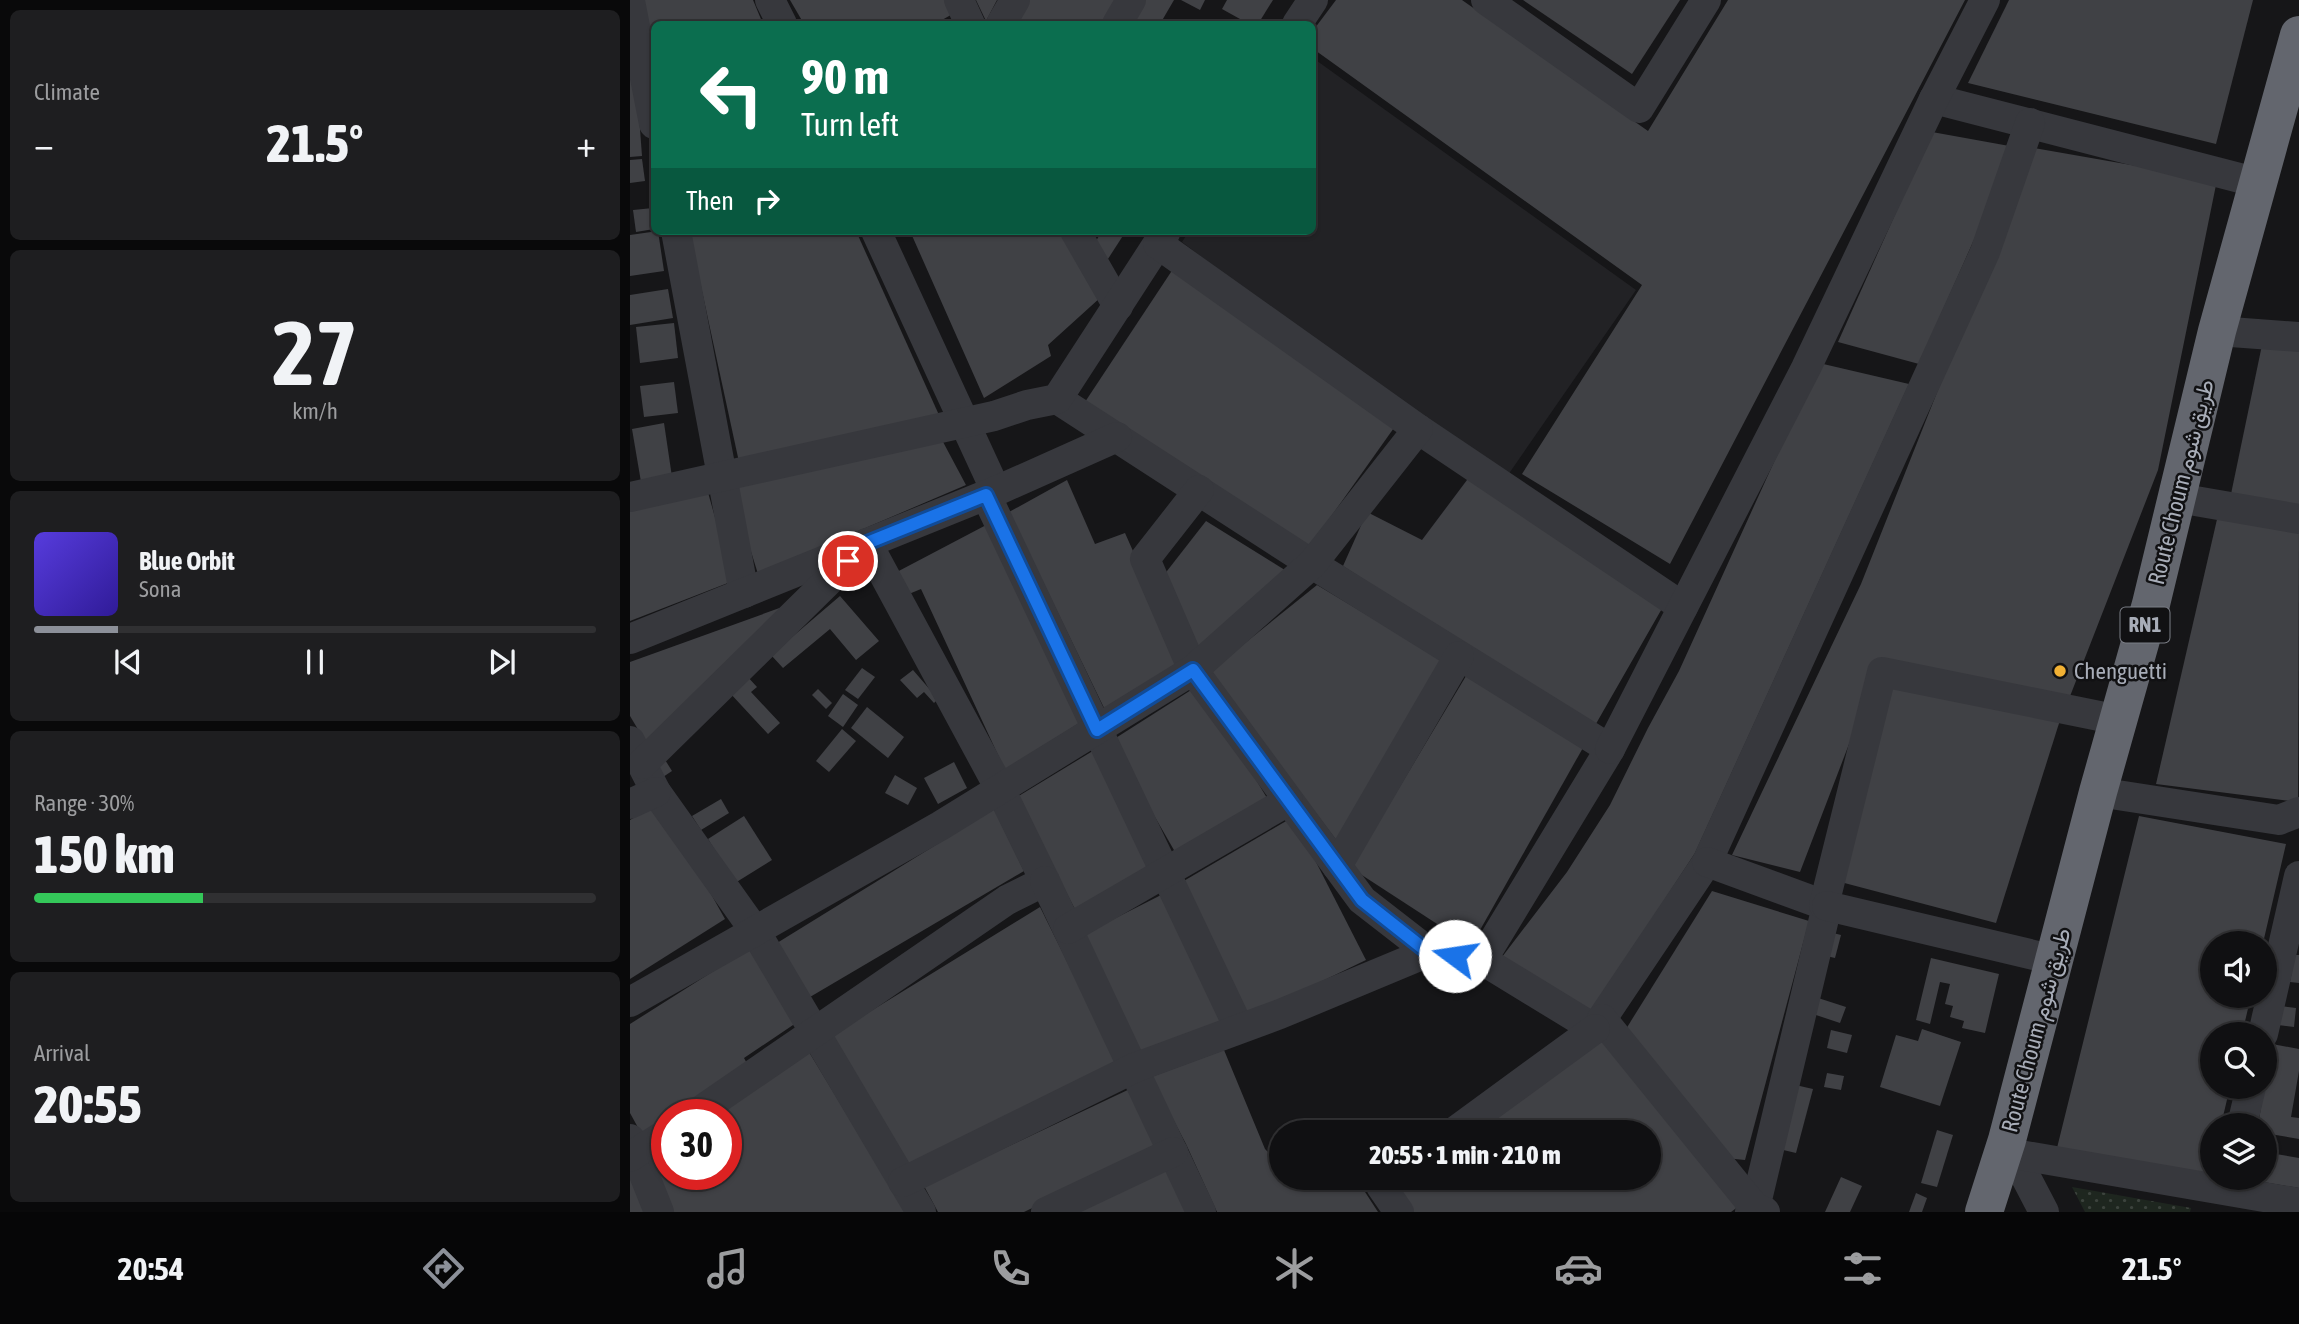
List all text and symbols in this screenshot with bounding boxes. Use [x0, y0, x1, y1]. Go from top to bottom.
text: 90 m [801, 48, 889, 104]
icon: left [686, 49, 777, 140]
text: Climate [34, 79, 100, 105]
text: Turn left [801, 106, 899, 143]
text: 21.5° [267, 113, 363, 173]
text: − [34, 122, 54, 165]
text: + [576, 122, 596, 165]
icon: right [748, 182, 786, 220]
text: Then [686, 186, 734, 216]
text: 27 [272, 300, 358, 404]
street label: Route Choum طريق شوم [2143, 377, 2221, 588]
text: km/h [292, 398, 338, 424]
pin [818, 531, 878, 591]
icon: arrive [829, 542, 867, 580]
text: Blue Orbit [139, 546, 235, 576]
text: Sona [139, 576, 181, 602]
road number: RN1 [2120, 608, 2170, 642]
icon: previous [109, 643, 147, 681]
icon: pause [296, 643, 334, 681]
icon: next [483, 643, 521, 681]
place label: Chenguetti [2074, 658, 2167, 684]
marker: Chenguetti [2052, 663, 2068, 679]
text: Range · 30% [34, 790, 134, 816]
text: 150 km [34, 824, 175, 884]
position arrow [1418, 919, 1492, 993]
street label: Route Choum طريق شوم [1996, 925, 2078, 1136]
map controls [2200, 931, 2277, 1190]
button: sound [2200, 931, 2277, 1008]
button: search [2200, 1022, 2277, 1099]
text: Arrival [34, 1040, 90, 1066]
text: 20:55 [34, 1074, 142, 1134]
speed limit sign: 30 [651, 1099, 742, 1190]
button: layers [2200, 1113, 2277, 1190]
text: 20:55 · 1 min · 210 m [1369, 1140, 1561, 1170]
icon: directions [419, 1244, 468, 1293]
icon: music [703, 1244, 752, 1293]
icon: phone [986, 1244, 1035, 1293]
icon: climate [1270, 1244, 1319, 1293]
icon: car [1554, 1244, 1603, 1293]
icon: filters [1838, 1244, 1887, 1293]
text: 20:54 [117, 1250, 184, 1287]
text: 21.5° [2122, 1250, 2181, 1287]

